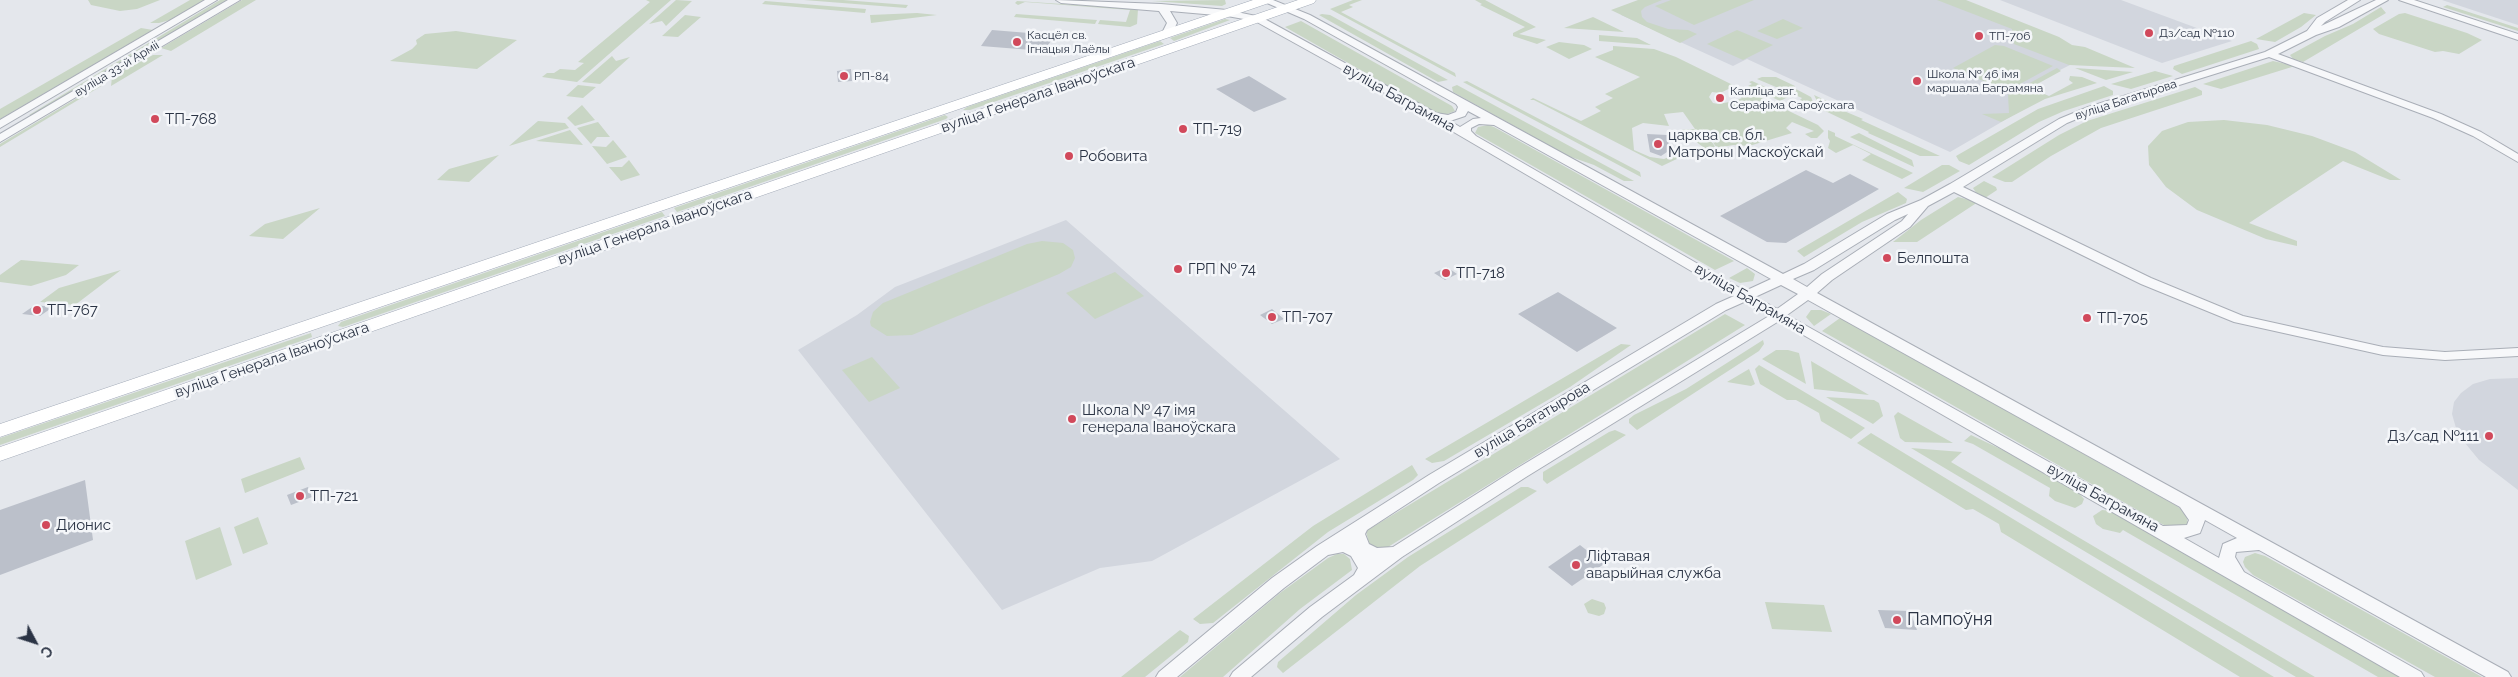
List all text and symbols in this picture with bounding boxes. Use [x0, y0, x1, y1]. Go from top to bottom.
place label: Дз/сад №110 [2159, 26, 2235, 40]
marker: Дз/сад №110 [2143, 27, 2155, 39]
place label: Касцёл св. Ігнацыя Лаёлы [1027, 28, 1110, 56]
place label: ТП-706 [1989, 29, 2030, 43]
marker: ТП-706 [1973, 30, 1985, 42]
marker: Касцёл св. Ігнацыя Лаёлы [1011, 36, 1023, 48]
street label: вуліца 33-й Арміі [72, 38, 162, 100]
street label: вуліца Генерала Іваноўскага [938, 53, 1138, 137]
street label: вуліца Баграмяна [1340, 60, 1458, 136]
place label: Школа № 46 імя маршала Баграмяна [1927, 67, 2043, 95]
place label: РП-84 [854, 69, 889, 83]
marker: РП-84 [838, 70, 850, 82]
marker: Школа № 46 імя маршала Баграмяна [1911, 75, 1923, 87]
street label: вуліца Багатырова [2073, 77, 2179, 123]
place label: Капліца звг. Серафіма Сароўскага [1730, 84, 1854, 112]
marker: Капліца звг. Серафіма Сароўскага [1714, 92, 1726, 104]
place label: ТП-768 [165, 110, 217, 128]
marker: ТП-768 [149, 113, 161, 125]
place label: ТП-719 [1193, 120, 1242, 138]
marker: ТП-719 [1177, 123, 1189, 135]
place label: царква св. бл. Матроны Маскоўскай [1668, 126, 1824, 161]
marker: царква св. бл. Матроны Маскоўскай [1652, 138, 1664, 150]
place label: Робовита [1079, 147, 1148, 165]
marker: Робовита [1063, 150, 1075, 162]
street label: вуліца Генерала Іваноўскага [555, 185, 755, 269]
place label: Белпошта [1897, 249, 1969, 267]
marker: Белпошта [1881, 252, 1893, 264]
place label: ГРП № 74 [1188, 260, 1256, 278]
street label: вуліца Баграмяна [1691, 260, 1809, 338]
marker: ГРП № 74 [1172, 263, 1184, 275]
place label: ТП-718 [1456, 264, 1505, 282]
marker: ТП-718 [1440, 267, 1452, 279]
place label: ТП-767 [47, 301, 98, 319]
marker: ТП-767 [31, 304, 43, 316]
place label: ТП-707 [1282, 308, 1333, 326]
place label: ТП-705 [2097, 309, 2148, 327]
marker: ТП-707 [1266, 311, 1278, 323]
marker: ТП-705 [2081, 312, 2093, 324]
street label: вуліца Генерала Іваноўскага [172, 318, 372, 402]
street label: вуліца Багатырова [1471, 378, 1593, 462]
place label: Школа № 47 імя генерала Іваноўскага [1082, 401, 1236, 436]
marker: Школа № 47 імя генерала Іваноўскага [1066, 413, 1078, 425]
place label: Дз/сад №111 [2387, 427, 2479, 445]
marker: Дз/сад №111 [2483, 430, 2495, 442]
street label: вуліца Баграмяна [2044, 460, 2162, 536]
place label: ТП-721 [310, 487, 358, 505]
marker: ТП-721 [294, 490, 306, 502]
place label: Дионис [56, 516, 111, 534]
marker: Дионис [40, 519, 52, 531]
place label: Ліфтавая аварыйная служба [1586, 547, 1721, 582]
marker: Ліфтавая аварыйная служба [1570, 559, 1582, 571]
place label: Пампоўня [1907, 609, 1992, 631]
marker: Пампоўня [1891, 614, 1903, 626]
north arrow [10, 617, 60, 667]
text: С [37, 643, 56, 660]

